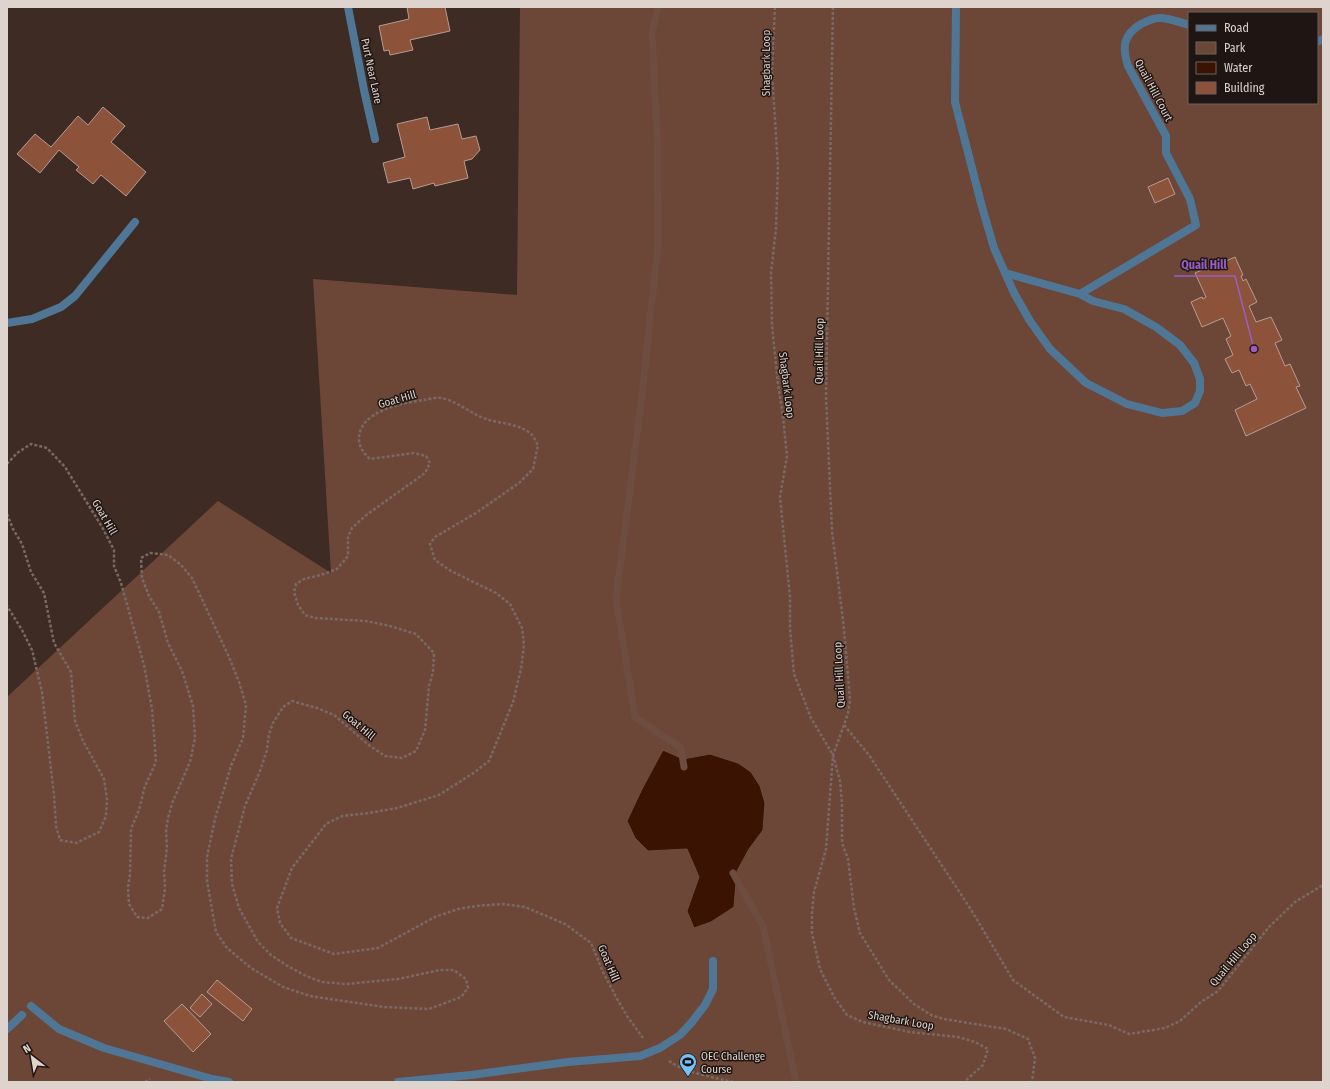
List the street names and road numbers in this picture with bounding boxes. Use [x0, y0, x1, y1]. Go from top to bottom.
street label: Shagbark Loop [760, 30, 773, 96]
street label: Purt Near Lane [358, 37, 385, 105]
street label: Quail Hill Court [1132, 57, 1176, 124]
street label: Quail Hill Loop [812, 318, 827, 384]
street label: Shagbark Loop [776, 351, 797, 419]
street label: Goat Hill [377, 388, 418, 411]
street label: Goat Hill [89, 497, 120, 537]
street label: Quail Hill Loop [831, 641, 848, 708]
street label: Goat Hill [340, 708, 378, 743]
street label: Quail Hill Loop [1207, 930, 1260, 989]
street label: Goat Hill [595, 943, 622, 984]
street label: Shagbark Loop [867, 1008, 935, 1033]

